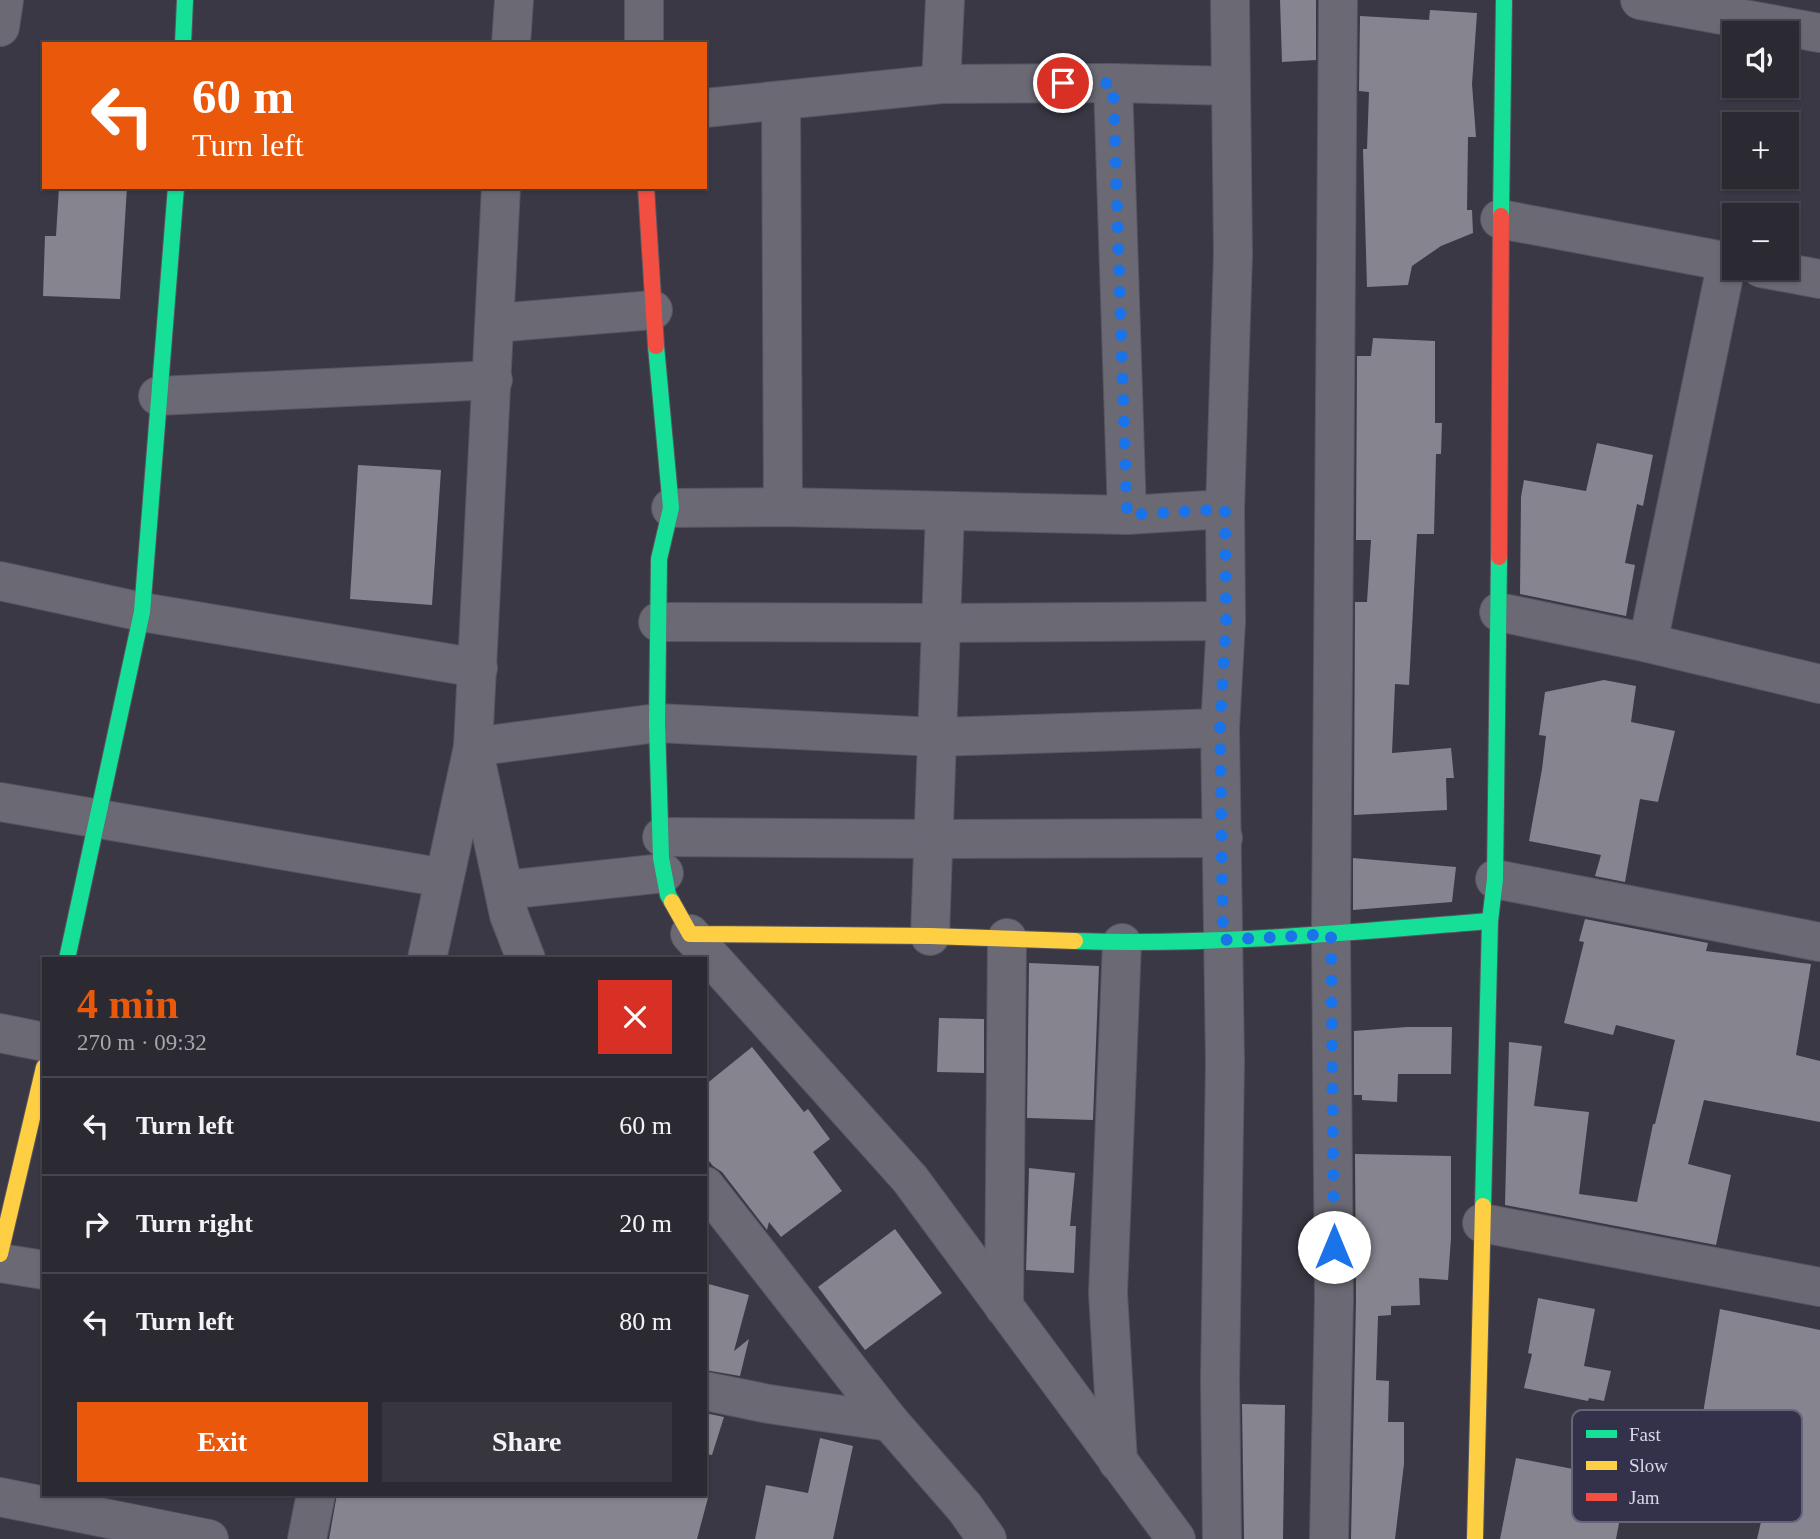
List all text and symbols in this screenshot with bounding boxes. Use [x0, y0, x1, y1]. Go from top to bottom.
map controls [1722, 21, 1799, 280]
button: sound [1722, 21, 1799, 98]
pin [1033, 53, 1093, 113]
icon: arrive [1044, 64, 1082, 102]
text: 60 m [192, 69, 294, 124]
icon: left [77, 70, 168, 161]
button: + [1722, 112, 1799, 189]
text: Turn left [192, 127, 304, 163]
button: − [1722, 203, 1799, 280]
button: close [598, 980, 672, 1054]
text: 4 min [77, 981, 179, 1027]
text: 270 m · 09:32 [77, 1030, 207, 1055]
icon: left [77, 1107, 115, 1145]
text: Turn left [136, 1111, 234, 1140]
text: 60 m [619, 1111, 672, 1140]
icon: right [77, 1205, 115, 1243]
text: Turn right [136, 1209, 253, 1238]
text: 20 m [619, 1209, 672, 1238]
position arrow [1297, 1210, 1371, 1284]
icon: left [77, 1303, 115, 1341]
text: Turn left [136, 1307, 234, 1336]
text: 80 m [619, 1307, 672, 1336]
button: Exit [77, 1402, 368, 1482]
button: Share [382, 1402, 672, 1482]
legend [1572, 1410, 1802, 1522]
text: Fast [1629, 1424, 1661, 1445]
text: Slow [1629, 1455, 1668, 1476]
text: Jam [1629, 1487, 1660, 1508]

